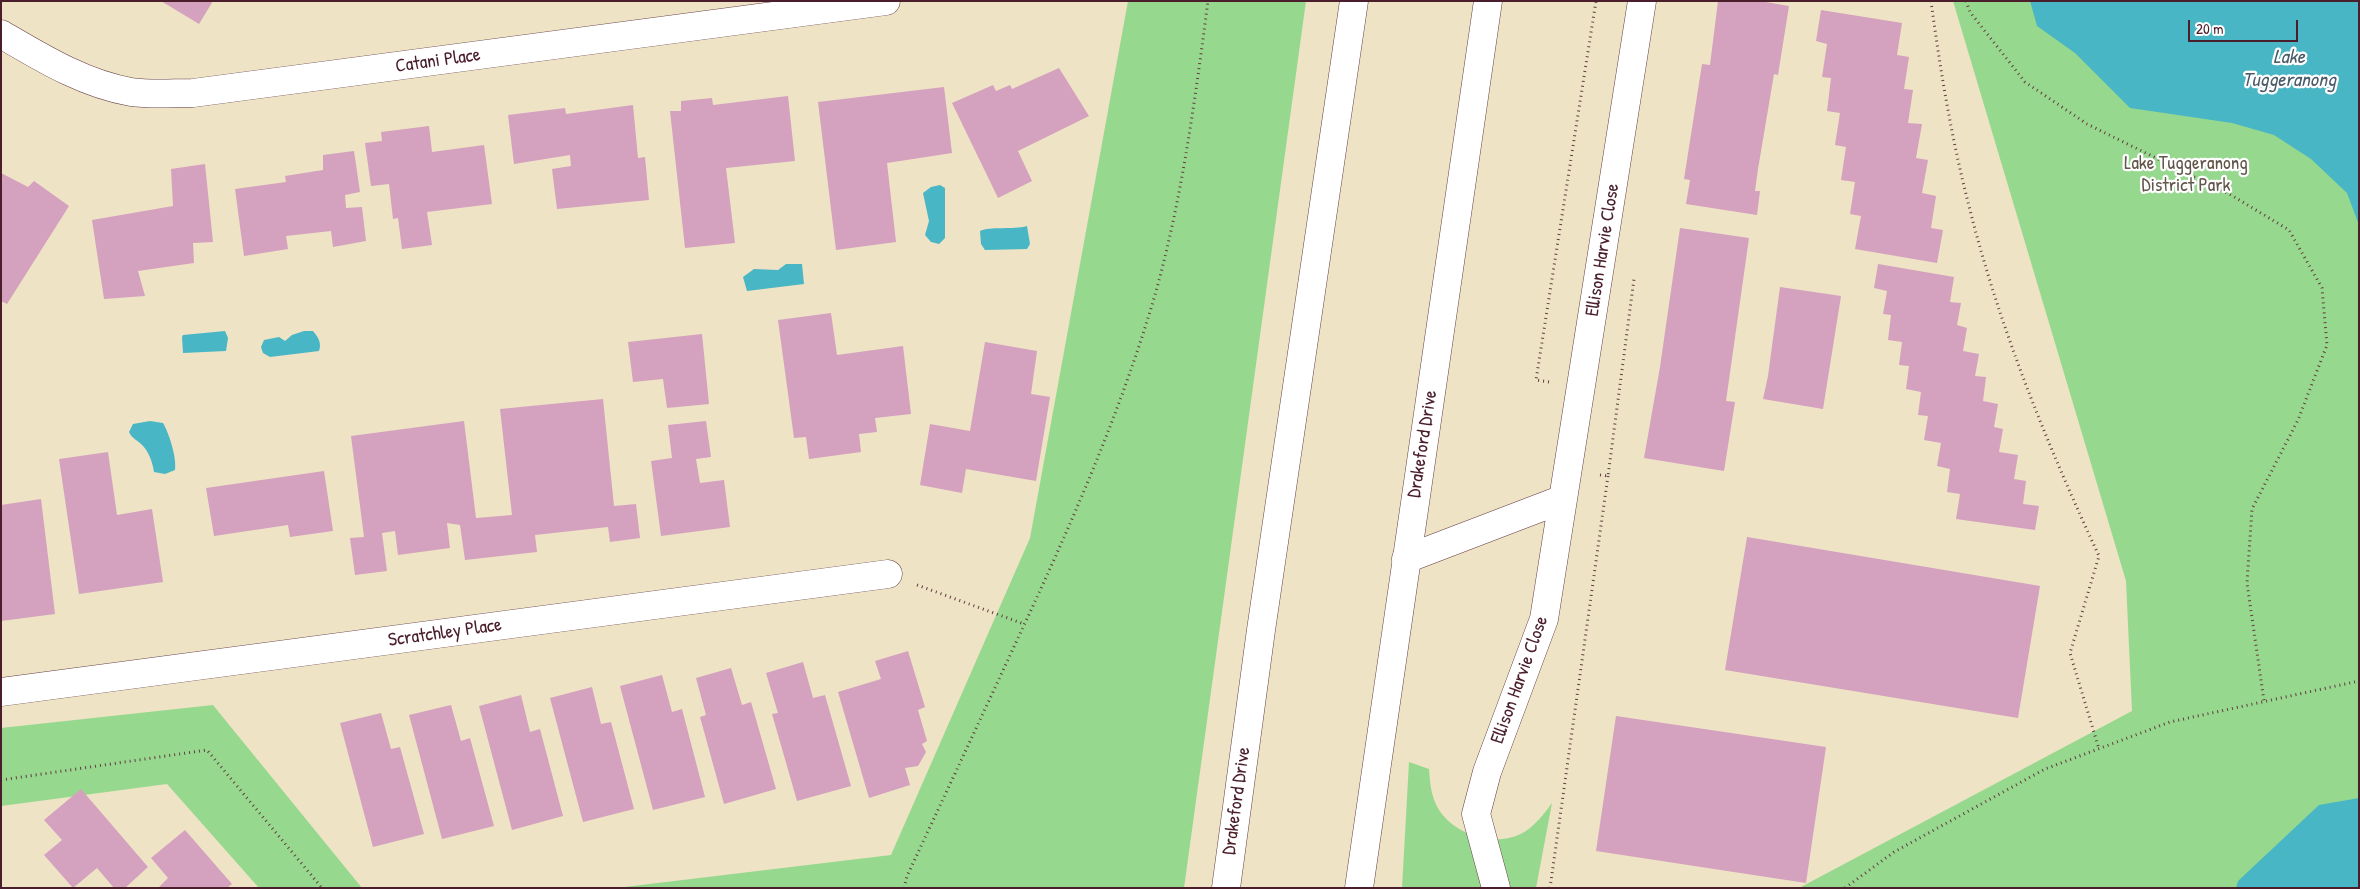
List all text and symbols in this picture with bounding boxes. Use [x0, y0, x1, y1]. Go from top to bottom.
scale bar [2190, 10, 2300, 42]
text: 20 m [2196, 18, 2223, 39]
street label: Catani Place [394, 44, 482, 78]
water label: Lake Tuggeranong [2242, 46, 2336, 93]
park label: Lake Tuggeranong District Park [2124, 153, 2248, 197]
street label: Ellison Harvie Close [1581, 182, 1625, 318]
street label: Drakeford Drive [1403, 389, 1443, 499]
street label: Ellison Harvie Close [1486, 613, 1554, 747]
street label: Scratchley Place [387, 614, 503, 652]
street label: Drakeford Drive [1218, 746, 1256, 856]

